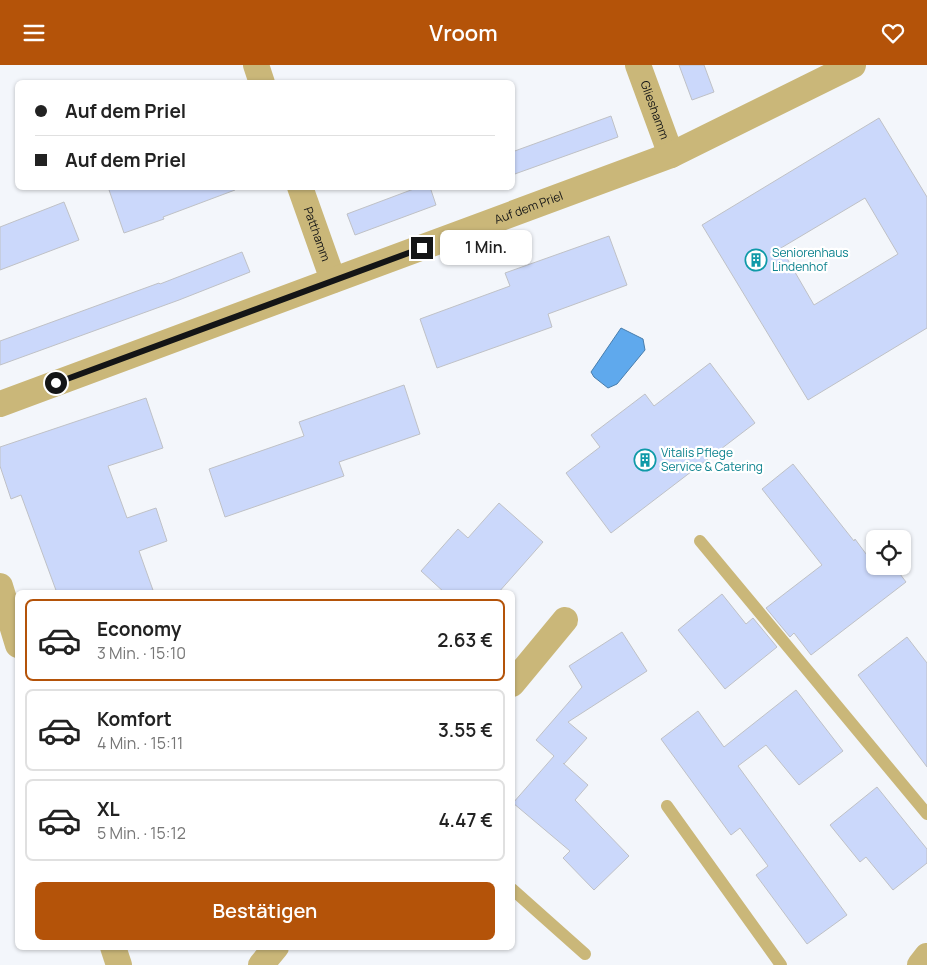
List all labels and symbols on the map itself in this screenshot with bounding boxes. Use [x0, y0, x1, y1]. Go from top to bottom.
street label: Glieshamm [636, 78, 674, 142]
street label: Auf dem Priel [492, 187, 565, 228]
street label: Patthamm [300, 204, 335, 264]
callout: 1 Min. [440, 231, 532, 265]
route end [411, 237, 433, 259]
place label: Seniorenhaus Lindenhof [772, 244, 849, 275]
building icon: Seniorenhaus Lindenhof [744, 248, 768, 272]
route start [45, 372, 67, 394]
place label: Vitalis Pflege Service & Catering [661, 444, 763, 475]
building icon: Vitalis Pflege Service & Catering [633, 448, 657, 472]

